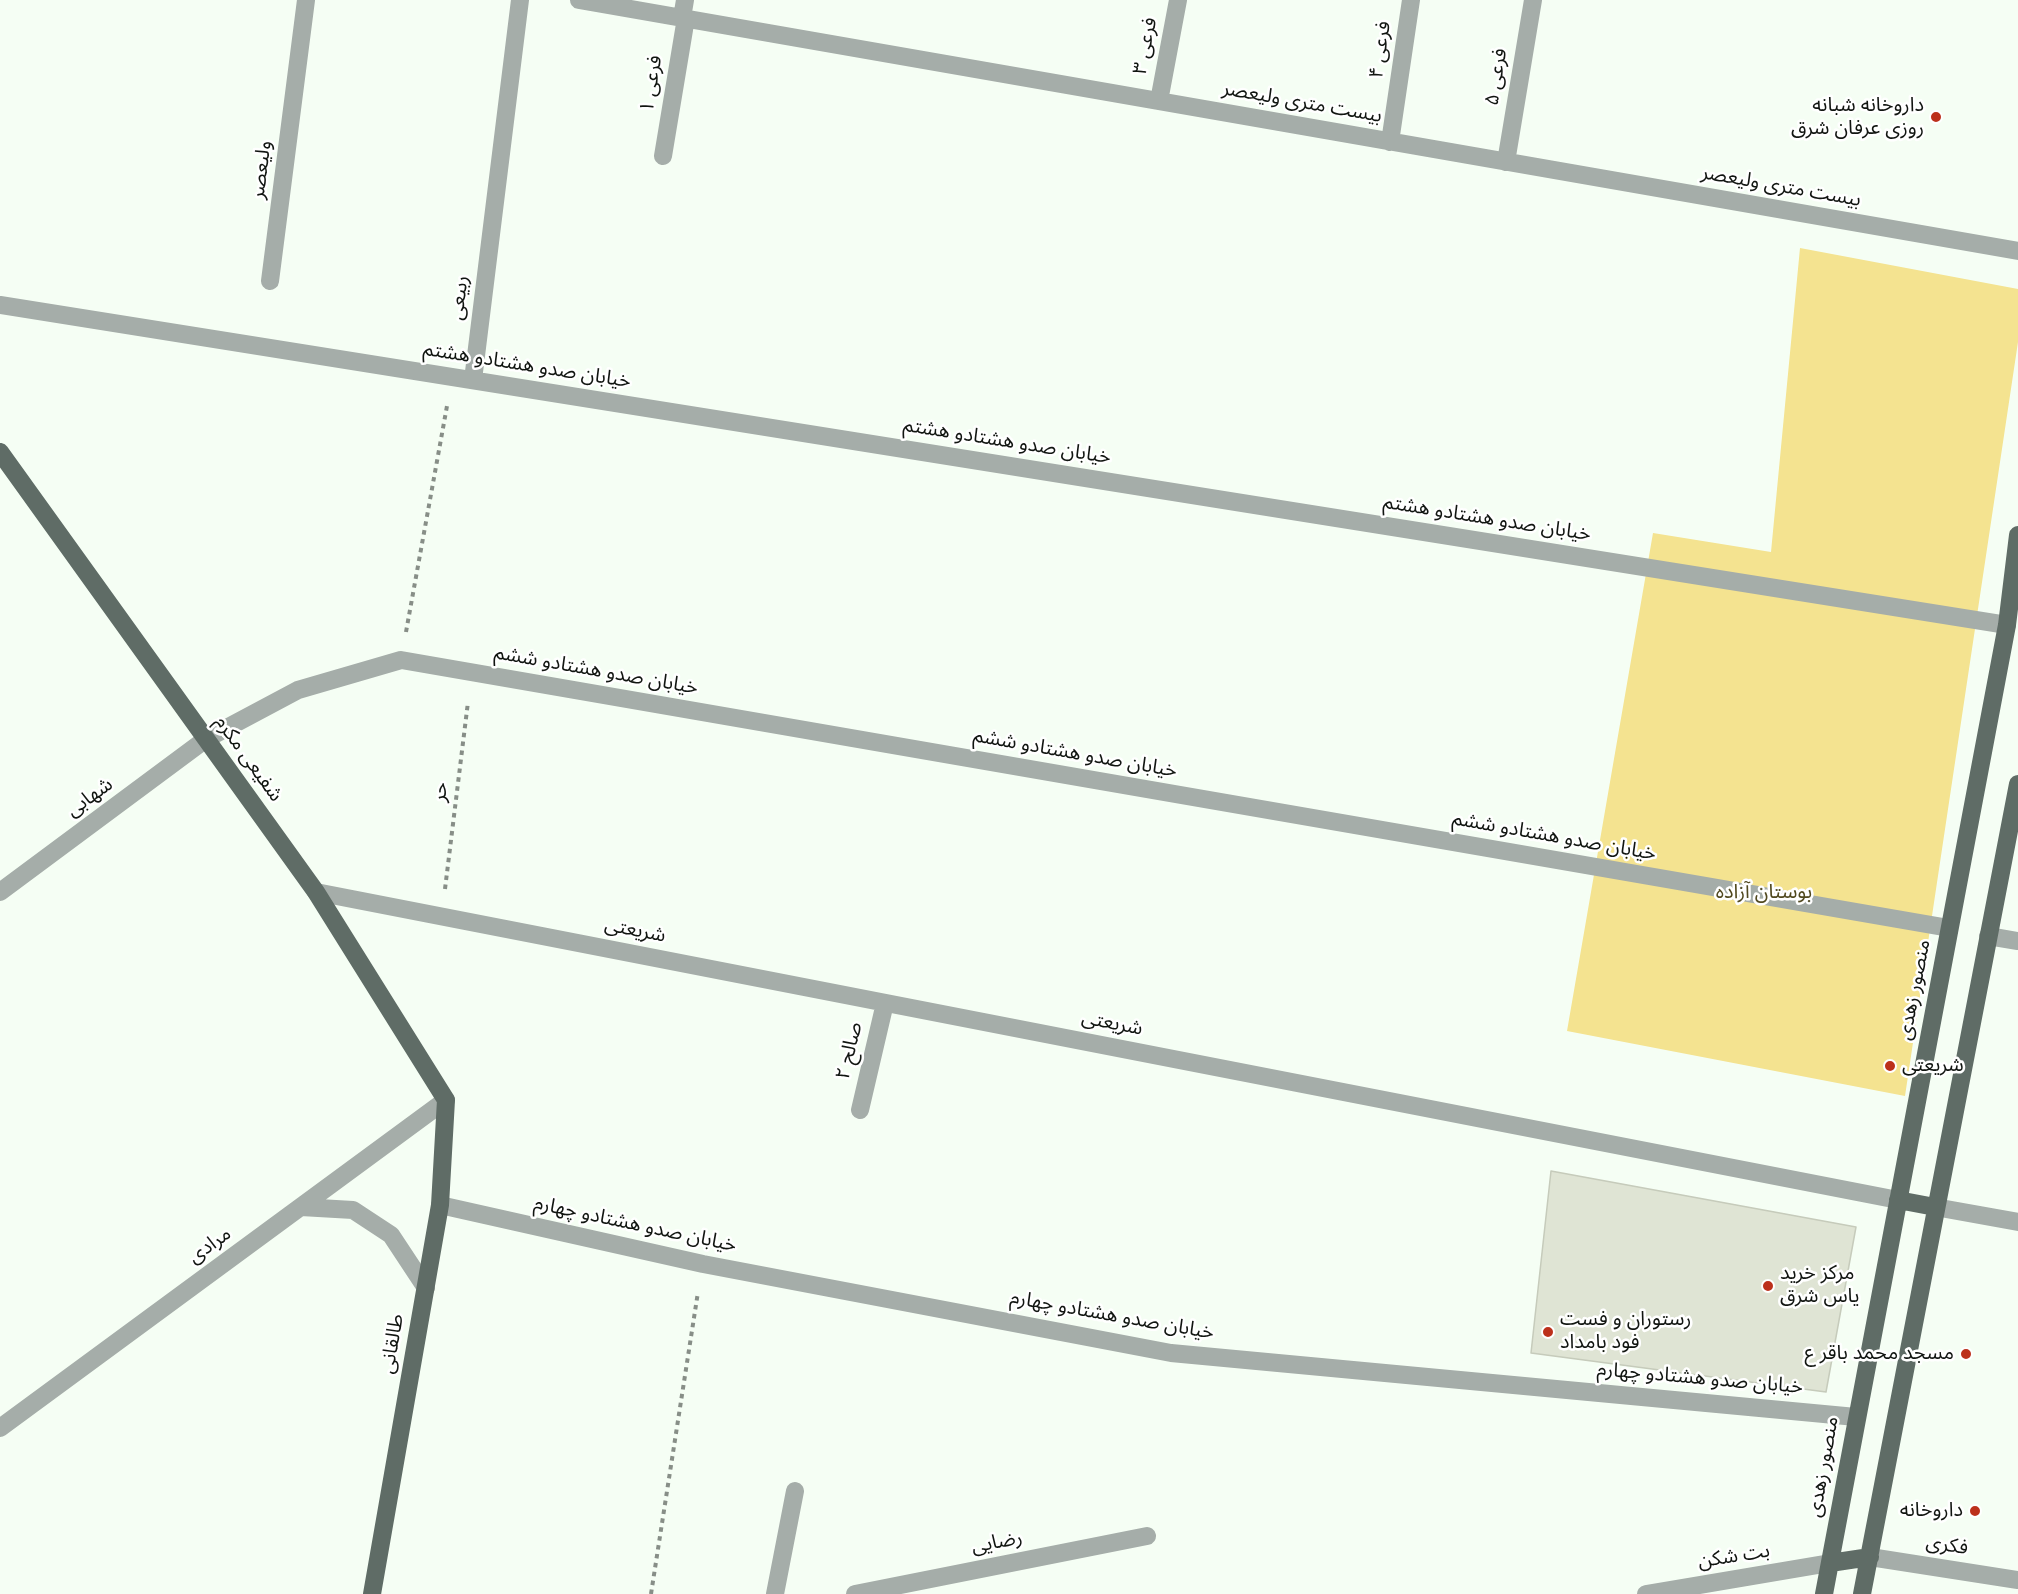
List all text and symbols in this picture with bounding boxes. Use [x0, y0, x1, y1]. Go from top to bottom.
street label: فرعی ۳ [1129, 15, 1163, 77]
street label: فرعی ۴ [1365, 20, 1397, 80]
street label: فرعی ۵ [1481, 47, 1513, 107]
street label: فرعی ۱ [636, 54, 668, 114]
street label: بیست متری ولیعصر [1220, 77, 1384, 129]
place label: داروخانه شبانه روزی عرفان شرق [1791, 94, 1924, 141]
marker: داروخانه شبانه روزی عرفان شرق [1929, 110, 1943, 124]
street label: ولیعصر [246, 139, 278, 201]
street label: بیست متری ولیعصر [1699, 161, 1863, 213]
street label: ربیعی [445, 274, 475, 322]
street label: خیابان صدو هشتادو هشتم [421, 338, 633, 394]
street label: خیابان صدو هشتادو هشتم [901, 414, 1113, 470]
street label: خیابان صدو هشتادو هشتم [1381, 491, 1593, 547]
street label: خیابان صدو هشتادو ششم [492, 641, 700, 701]
street label: شفیعی مکرم [209, 711, 287, 807]
street label: خیابان صدو هشتادو ششم [971, 724, 1179, 784]
street label: شهابی [62, 773, 118, 823]
street label: حر [428, 781, 454, 803]
street label: خیابان صدو هشتادو ششم [1450, 807, 1658, 867]
park label: بوستان آزاده [1716, 881, 1812, 905]
street label: شریعتی [602, 913, 668, 949]
street label: منصور زهدی [1893, 938, 1937, 1042]
street label: شریعتی [1079, 1006, 1145, 1042]
street label: صالح ۲ [832, 1020, 868, 1082]
place label: شریعتی [1902, 1054, 1964, 1078]
marker: شریعتی [1883, 1059, 1897, 1073]
street label: خیابان صدو هشتادو چهارم [531, 1192, 739, 1258]
street label: مرادی [184, 1222, 236, 1270]
place label: مرکز خرید یاس شرق [1780, 1262, 1859, 1309]
marker: مرکز خرید یاس شرق [1761, 1279, 1775, 1293]
street label: خیابان صدو هشتادو چهارم [1008, 1286, 1216, 1346]
place label: رستوران و فست فود بامداد [1560, 1308, 1691, 1355]
street label: طالقانی [376, 1312, 410, 1376]
marker: رستوران و فست فود بامداد [1541, 1325, 1555, 1339]
place label: مسجد محمد باقر ع [1805, 1342, 1954, 1366]
marker: مسجد محمد باقر ع [1959, 1347, 1973, 1361]
street label: خیابان صدو هشتادو چهارم [1596, 1358, 1804, 1400]
street label: منصور زهدی [1803, 1415, 1845, 1519]
place label: داروخانه [1900, 1499, 1963, 1523]
marker: داروخانه [1968, 1504, 1982, 1518]
street label: رضایی [970, 1526, 1024, 1560]
street label: فکری [1924, 1531, 1970, 1561]
street label: بت شکن [1696, 1539, 1772, 1575]

